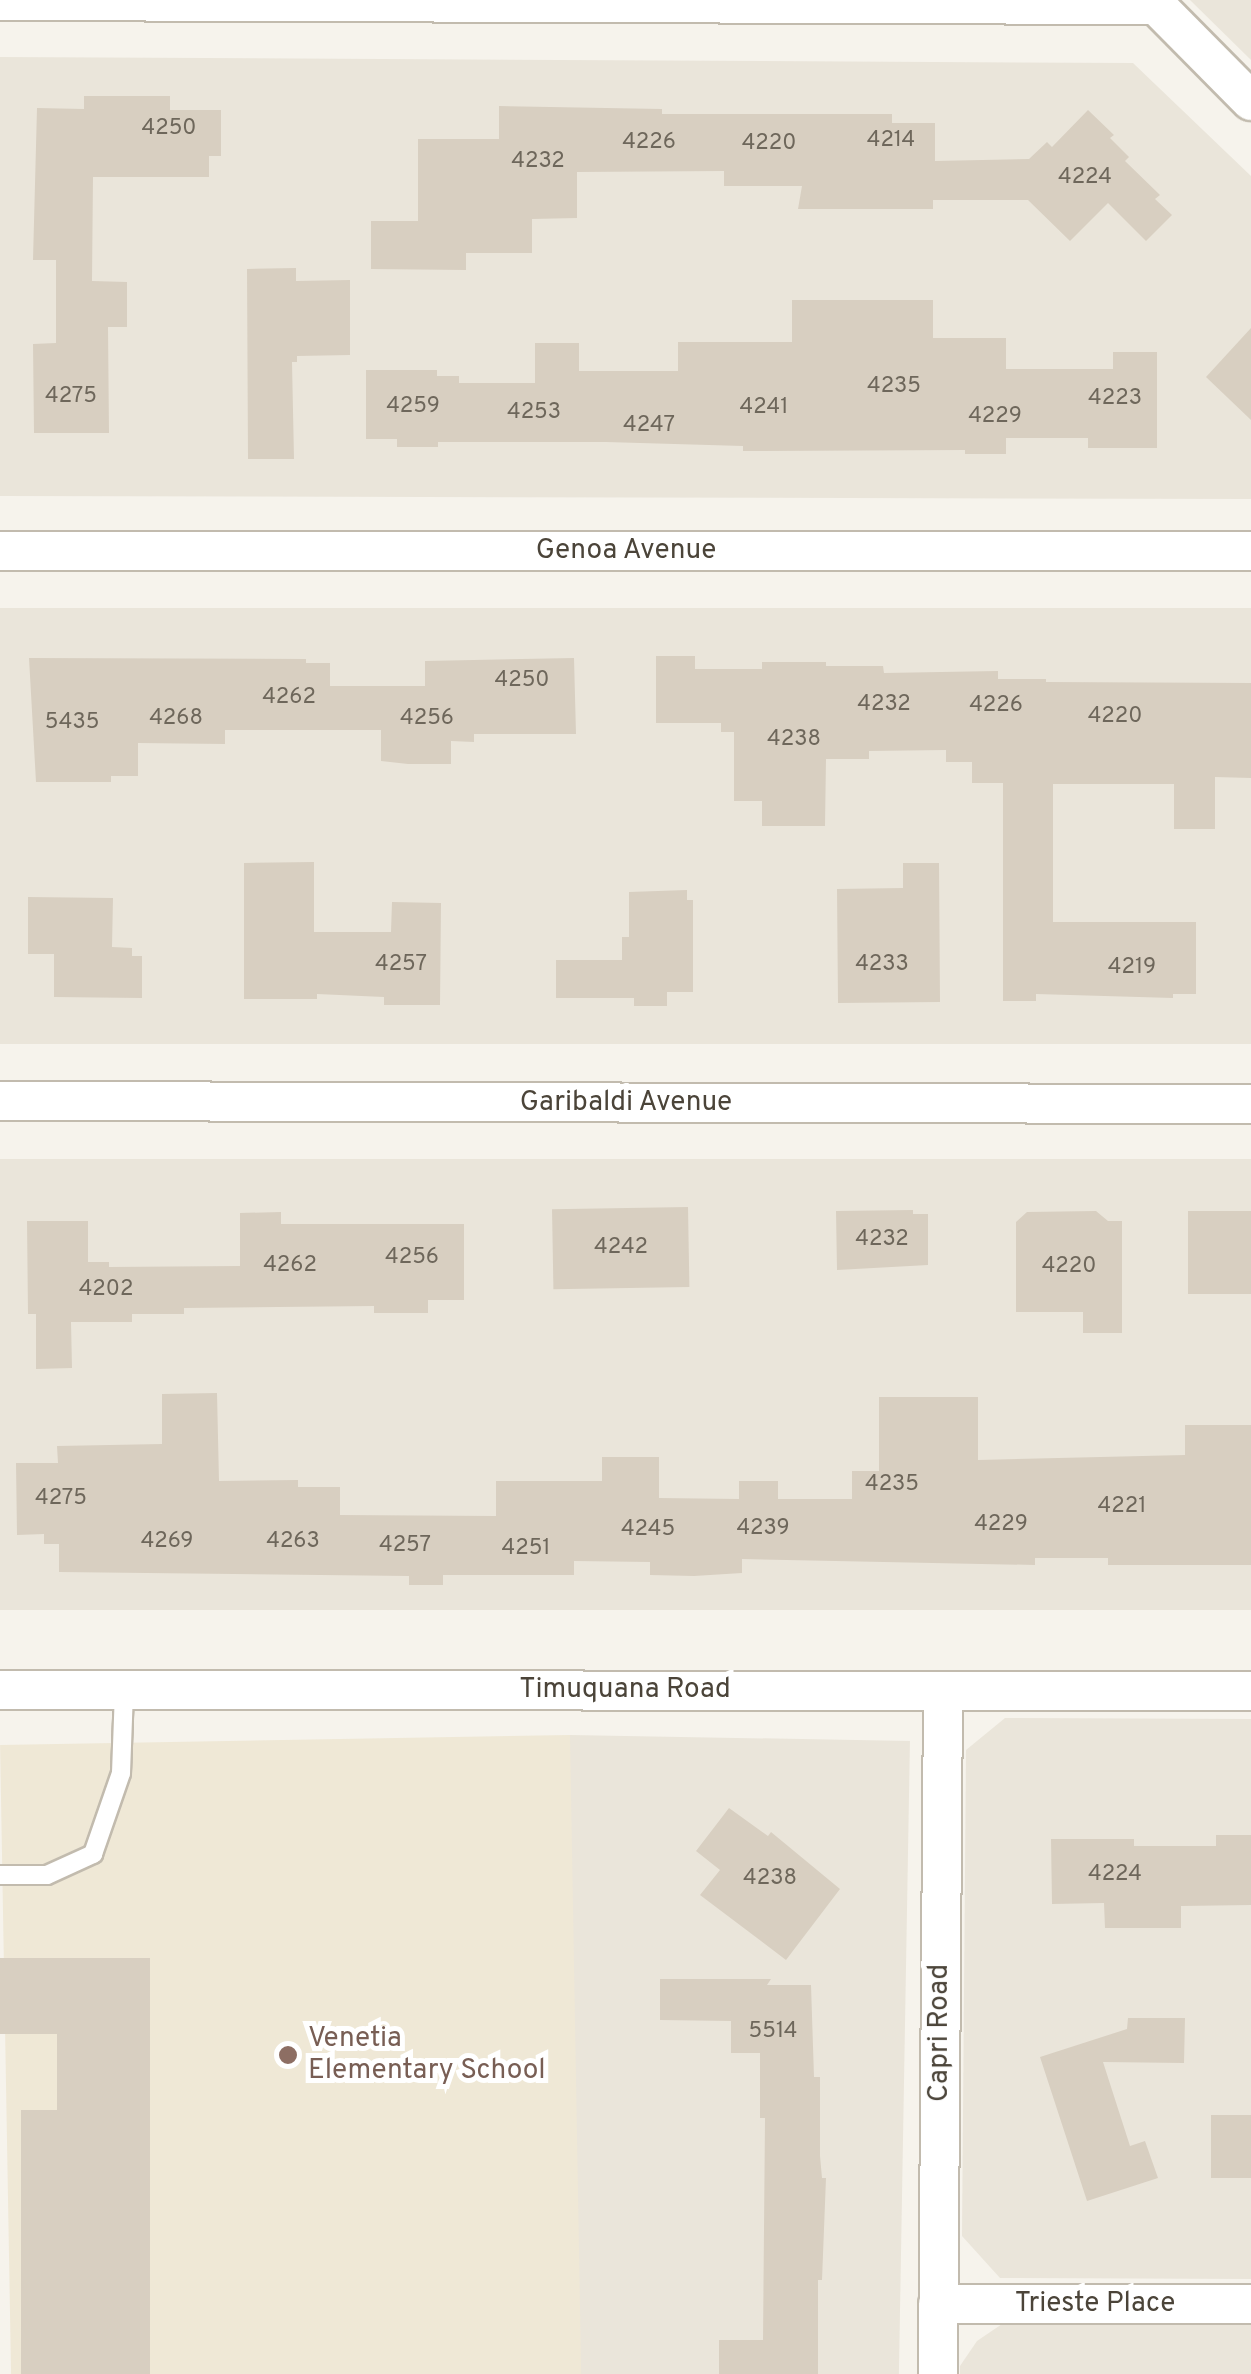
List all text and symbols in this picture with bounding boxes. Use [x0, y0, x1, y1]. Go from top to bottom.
house number: 4250 [142, 116, 196, 142]
house number: 4214 [867, 128, 915, 154]
house number: 4226 [622, 130, 676, 156]
house number: 4220 [742, 131, 796, 157]
house number: 4232 [511, 149, 565, 175]
house number: 4224 [1058, 165, 1112, 191]
house number: 4235 [867, 374, 921, 400]
house number: 4275 [45, 384, 97, 410]
house number: 4223 [1088, 386, 1142, 412]
house number: 4259 [386, 394, 440, 420]
house number: 4241 [740, 395, 788, 421]
house number: 4253 [507, 400, 561, 426]
house number: 4229 [968, 404, 1022, 430]
house number: 4247 [623, 413, 675, 439]
street label: Genoa Avenue [535, 534, 717, 568]
house number: 4250 [495, 668, 549, 694]
house number: 4262 [262, 685, 316, 711]
house number: 4232 [857, 692, 911, 718]
house number: 4226 [969, 693, 1023, 719]
house number: 4220 [1088, 704, 1142, 730]
house number: 4268 [149, 706, 203, 732]
house number: 4256 [400, 706, 454, 732]
house number: 5435 [45, 710, 99, 736]
house number: 4238 [767, 727, 821, 753]
house number: 4257 [375, 952, 427, 978]
house number: 4233 [855, 952, 909, 978]
house number: 4219 [1108, 955, 1156, 981]
street label: Garibaldi Avenue [519, 1086, 733, 1120]
house number: 4232 [855, 1227, 909, 1253]
house number: 4242 [594, 1235, 648, 1261]
house number: 4256 [385, 1245, 439, 1271]
house number: 4262 [263, 1253, 317, 1279]
house number: 4220 [1042, 1254, 1096, 1280]
house number: 4202 [79, 1277, 133, 1303]
house number: 4235 [865, 1472, 919, 1498]
house number: 4275 [35, 1486, 87, 1512]
house number: 4221 [1098, 1494, 1146, 1520]
house number: 4229 [974, 1512, 1028, 1538]
house number: 4239 [736, 1516, 790, 1542]
house number: 4245 [621, 1517, 675, 1543]
house number: 4269 [141, 1529, 193, 1555]
house number: 4263 [266, 1529, 320, 1555]
house number: 4257 [379, 1533, 431, 1559]
house number: 4251 [502, 1536, 550, 1562]
street label: Timuquana Road [519, 1673, 731, 1707]
house number: 4224 [1088, 1862, 1142, 1888]
house number: 4238 [743, 1866, 797, 1892]
street label: Capri Road [923, 1964, 957, 2102]
house number: 5514 [749, 2019, 797, 2045]
place label: Venetia Elementary School [308, 2022, 546, 2088]
marker: Venetia Elementary School [277, 2044, 299, 2066]
street label: Trieste Place [1015, 2287, 1175, 2321]

